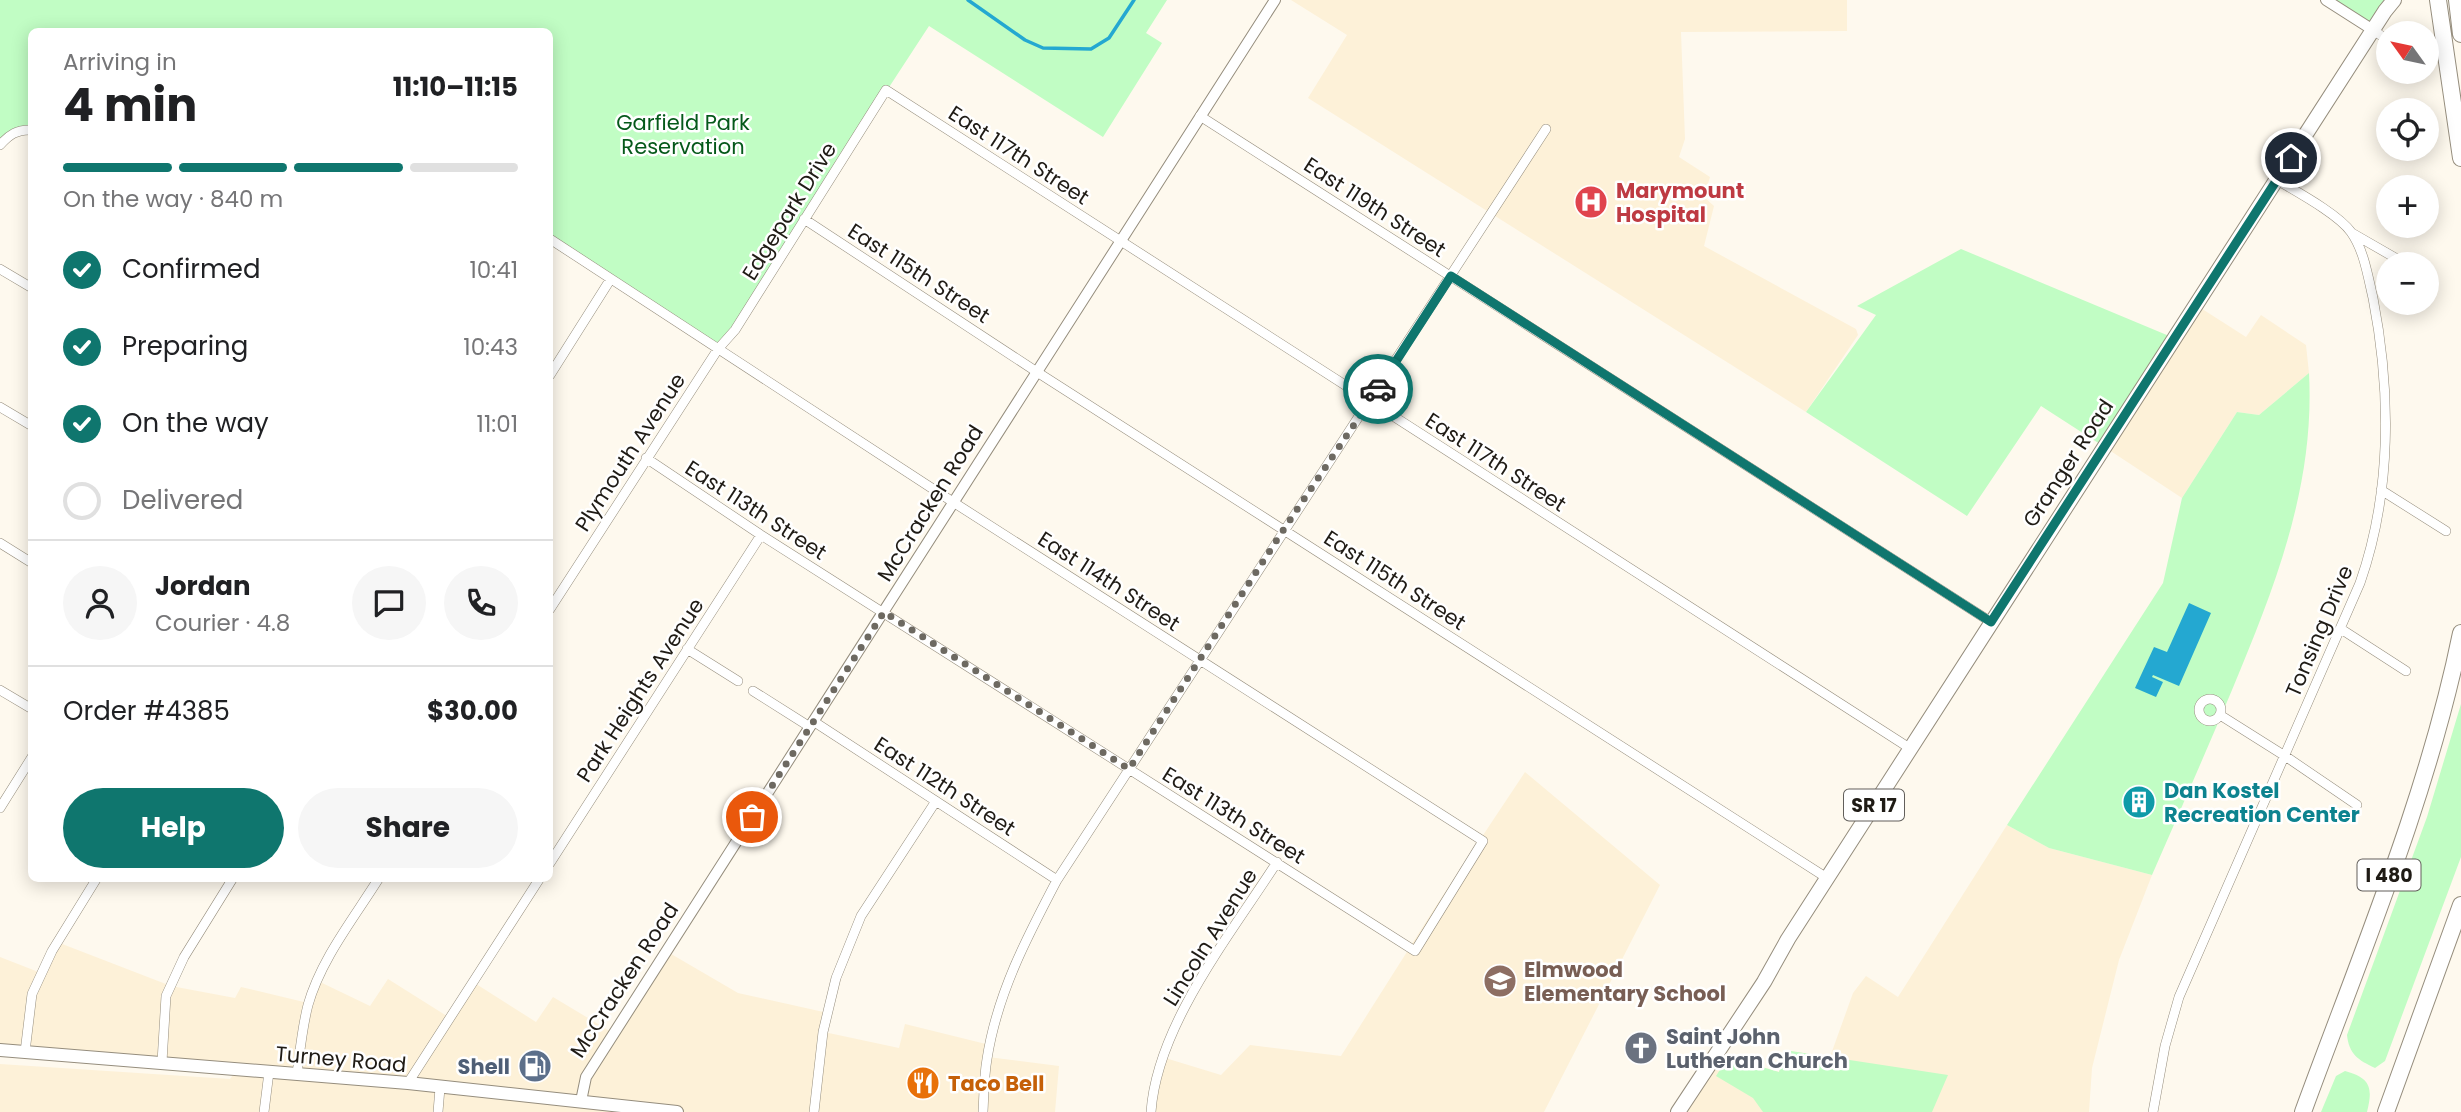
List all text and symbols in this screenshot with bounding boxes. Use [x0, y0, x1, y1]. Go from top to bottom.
north arrow [2376, 21, 2440, 84]
map controls [2376, 21, 2439, 315]
text: Arriving in [63, 46, 177, 78]
text: 11:10–11:15 [393, 69, 518, 105]
text: 4 min [63, 73, 197, 137]
button: locate [2376, 98, 2439, 161]
street label: East 117th Street [943, 99, 1095, 211]
park label: Garfield Park Reservation [616, 108, 750, 161]
pin [2261, 128, 2321, 188]
street label: Edgepark Drive [735, 137, 843, 285]
icon: home [2272, 139, 2310, 177]
street label: East 119th Street [1298, 150, 1452, 264]
button: + [2376, 175, 2439, 238]
place label: Marymount Hospital [1616, 176, 1744, 229]
text: On the way · 840 m [63, 183, 283, 215]
hospital icon: Marymount Hospital [1572, 183, 1610, 221]
street label: East 115th Street [842, 216, 996, 330]
icon: check [63, 251, 101, 289]
text: Confirmed [122, 251, 260, 287]
button: − [2376, 252, 2439, 315]
text: 10:41 [469, 254, 518, 286]
icon: check [63, 328, 101, 366]
text: Preparing [122, 328, 248, 364]
text: 10:43 [463, 331, 518, 363]
courier [1343, 354, 1413, 424]
street label: Plymouth Avenue [568, 367, 692, 537]
icon: car [1359, 370, 1397, 408]
street label: Granger Road [2016, 393, 2120, 533]
icon: check [63, 405, 101, 443]
text: On the way [122, 405, 269, 441]
street label: East 117th Street [1420, 406, 1572, 518]
text: 11:01 [477, 408, 518, 440]
street label: McCracken Road [870, 419, 990, 587]
street label: East 113th Street [680, 453, 832, 567]
text: Delivered [122, 482, 243, 518]
street label: East 115th Street [1318, 523, 1472, 637]
street label: East 114th Street [1032, 524, 1186, 638]
street label: Tonsing Drive [2278, 561, 2360, 701]
button: person [63, 566, 137, 640]
button: chat [352, 566, 426, 640]
button: phone [444, 566, 518, 640]
text: Jordan [155, 568, 251, 604]
street label: Park Heights Avenue [570, 592, 710, 788]
text: Courier · 4.8 [155, 607, 290, 639]
text: Order #4385 [63, 693, 230, 729]
text: $30.00 [427, 693, 518, 729]
street label: East 112th Street [869, 729, 1021, 843]
street label: East 113th Street [1157, 759, 1311, 871]
place label: Dan Kostel Recreation Center [2164, 776, 2360, 829]
building icon: Dan Kostel Recreation Center [2120, 783, 2158, 821]
pin [722, 787, 782, 847]
button: Help [63, 788, 284, 868]
button: Share [298, 788, 518, 868]
road number: SR 17 [1844, 790, 1904, 820]
icon: bag [733, 798, 771, 836]
road number: I 480 [2358, 860, 2420, 890]
street label: Lincoln Avenue [1156, 863, 1264, 1011]
street label: McCracken Road [563, 897, 685, 1063]
place label: Elmwood Elementary School [1524, 955, 1726, 1008]
school or university icon: Elmwood Elementary School [1481, 962, 1519, 1000]
place label: Saint John Lutheran Church [1666, 1022, 1848, 1075]
church icon: Saint John Lutheran Church [1622, 1029, 1660, 1067]
street label: Turney Road [274, 1039, 408, 1079]
fuel station icon: Shell [516, 1047, 554, 1085]
place label: Shell [458, 1052, 510, 1081]
restaurant icon: Taco Bell [904, 1064, 942, 1102]
place label: Taco Bell [948, 1069, 1044, 1098]

